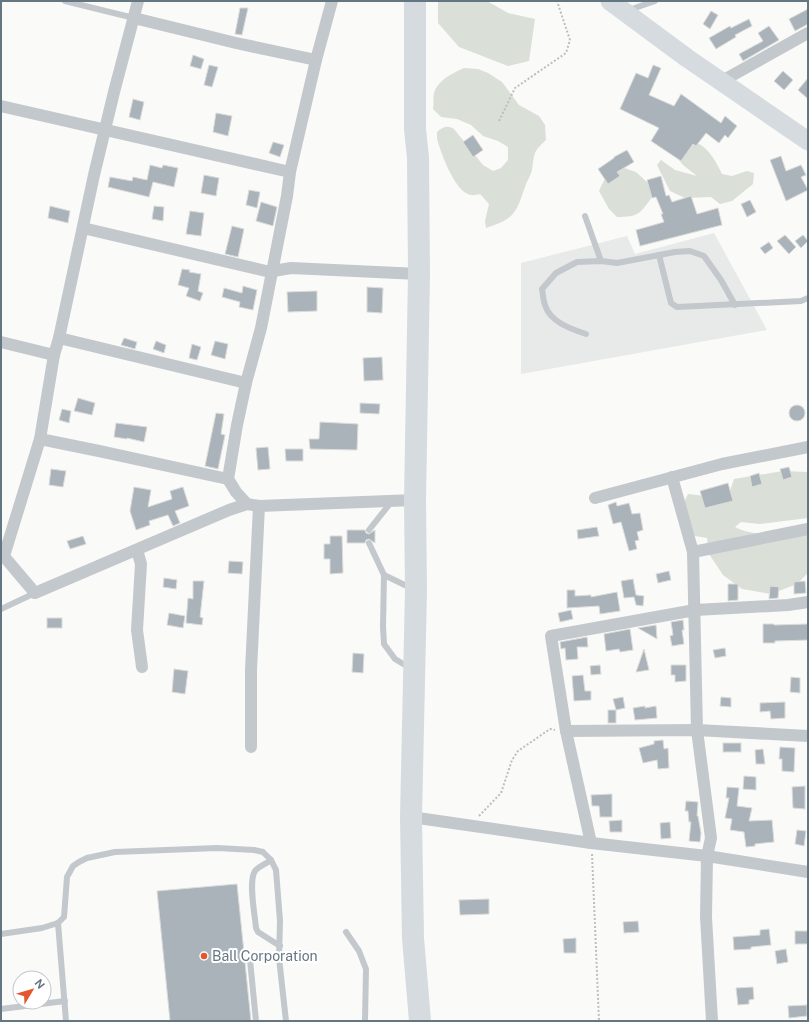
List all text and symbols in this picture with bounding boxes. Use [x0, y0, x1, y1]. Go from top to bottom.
place label: Ball Corporation [212, 948, 318, 964]
marker: Ball Corporation [199, 951, 209, 961]
north arrow [12, 970, 52, 1010]
text: N [33, 977, 47, 991]

